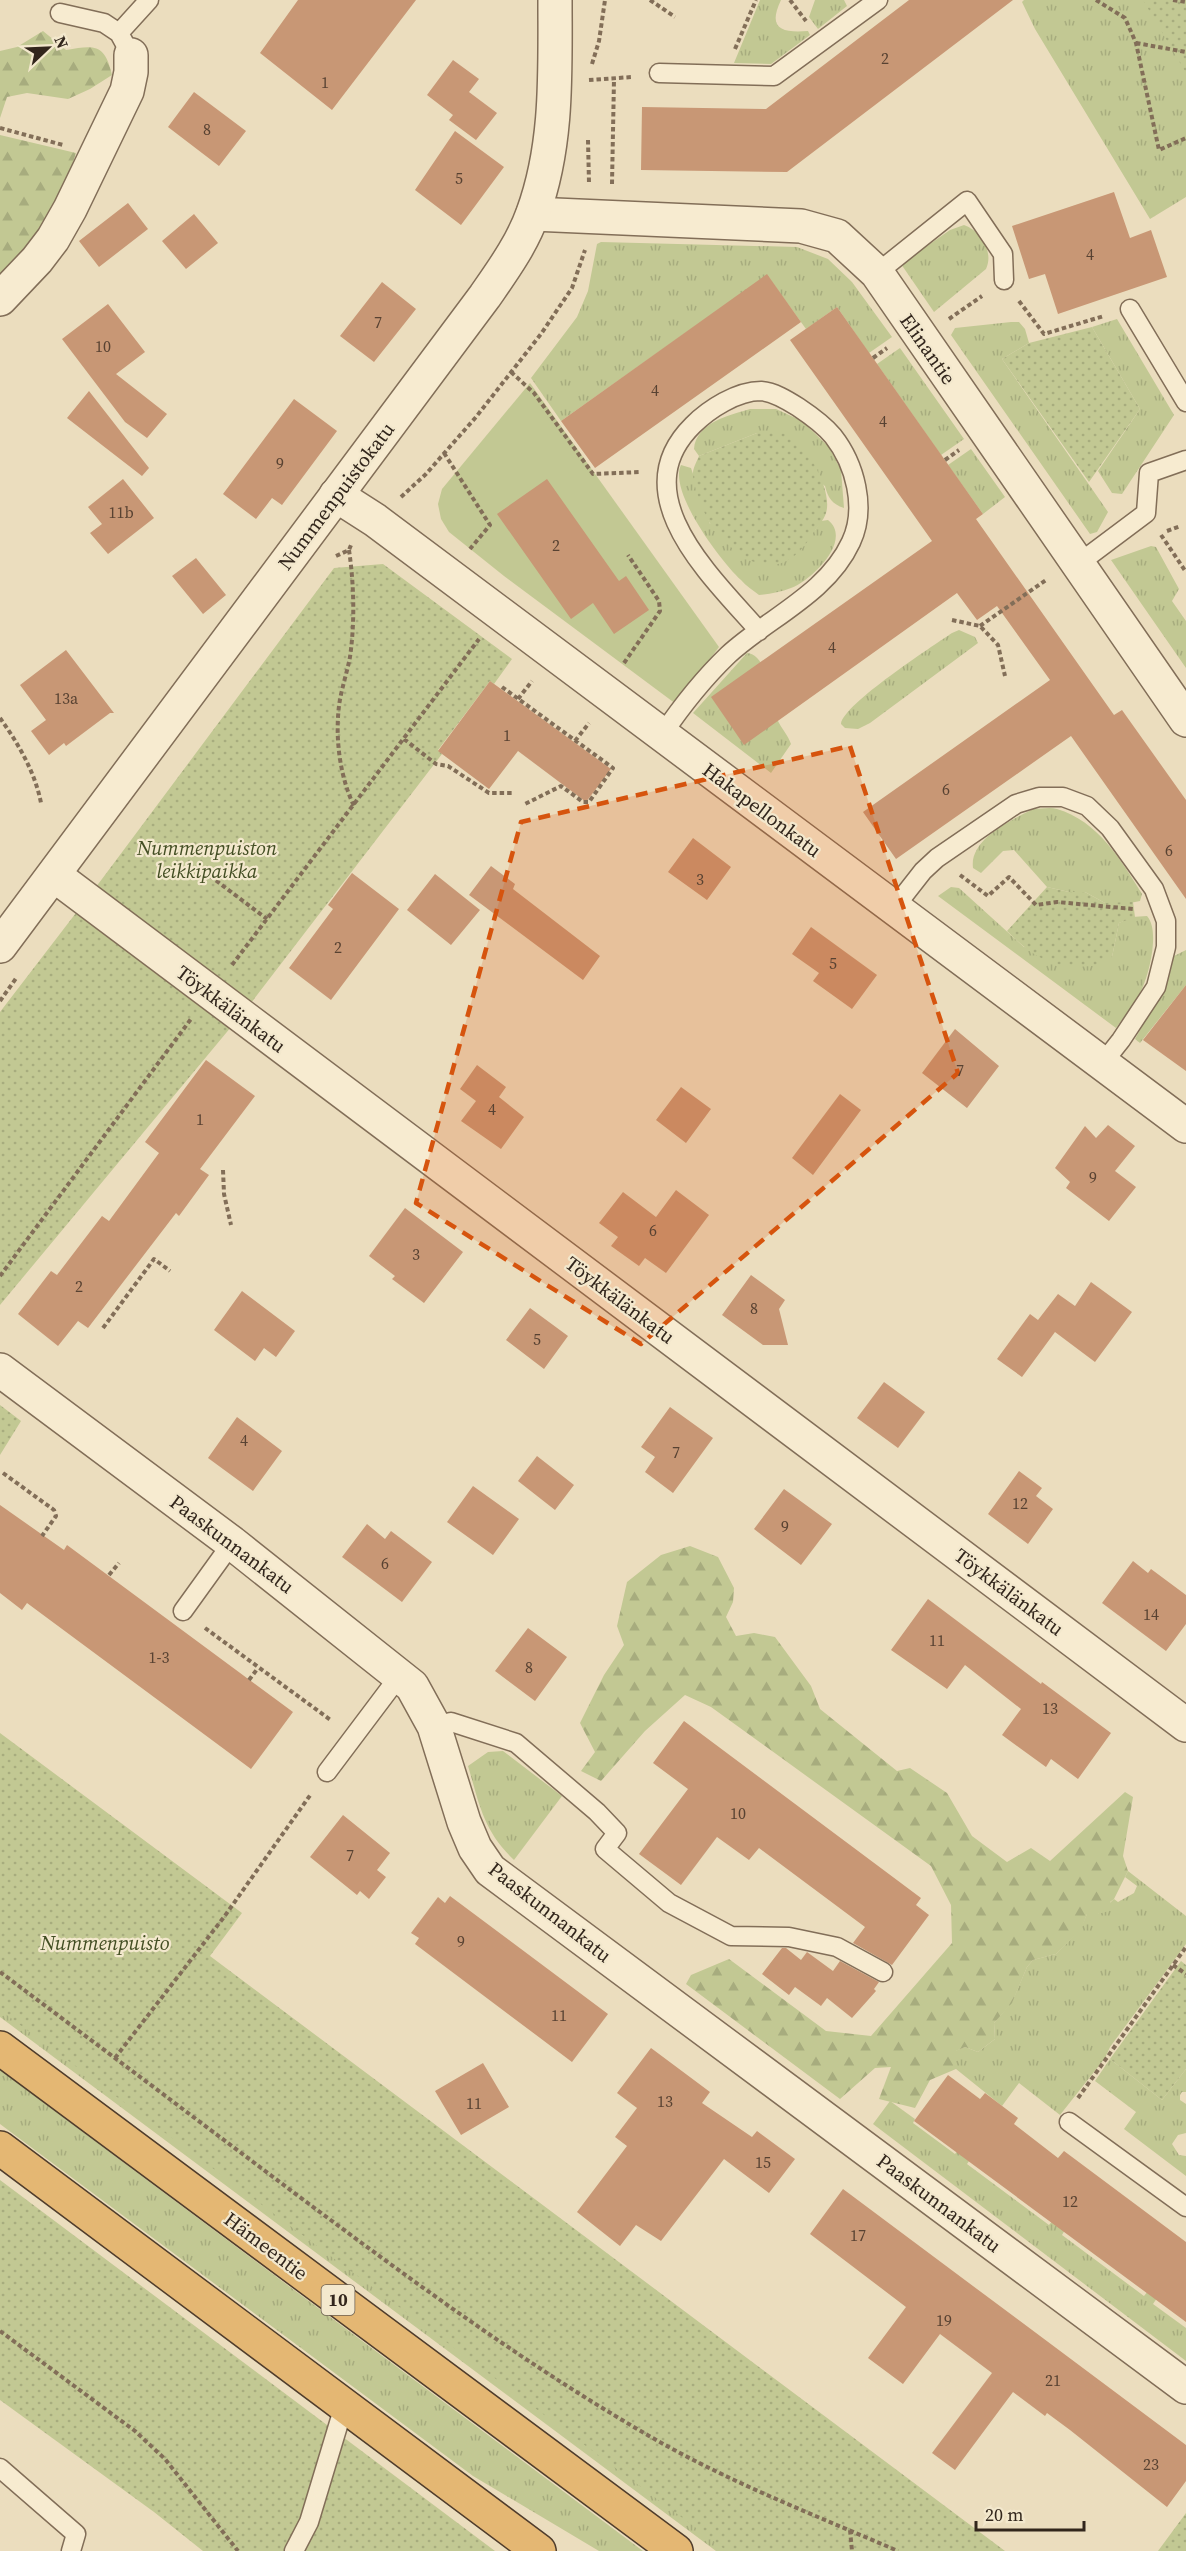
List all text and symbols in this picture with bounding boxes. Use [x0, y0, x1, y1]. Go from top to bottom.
north arrow [18, 18, 78, 78]
text: N [49, 32, 74, 52]
house number: 2 [881, 47, 889, 69]
house number: 1 [321, 71, 329, 93]
house number: 8 [203, 118, 211, 140]
house number: 5 [455, 167, 463, 189]
house number: 4 [1086, 243, 1094, 265]
street label: Elinantie [893, 308, 963, 390]
house number: 7 [374, 311, 382, 333]
house number: 10 [95, 335, 111, 357]
house number: 4 [651, 379, 659, 401]
house number: 4 [879, 410, 887, 432]
street label: Nummenpuistokatu [271, 416, 401, 576]
house number: 9 [276, 452, 284, 474]
house number: 11b [108, 501, 134, 523]
house number: 2 [552, 534, 560, 556]
house number: 4 [828, 636, 836, 658]
house number: 13a [54, 687, 79, 709]
house number: 1 [503, 724, 511, 746]
street label: Hakapellonkatu [697, 756, 827, 864]
house number: 6 [942, 778, 950, 800]
park label: Nummenpuiston leikkipaikka [136, 834, 278, 885]
house number: 6 [1165, 839, 1173, 861]
house number: 3 [696, 868, 704, 890]
house number: 2 [334, 936, 342, 958]
house number: 5 [829, 952, 837, 974]
street label: Töykkälänkatu [170, 959, 292, 1059]
house number: 7 [956, 1059, 964, 1081]
house number: 4 [488, 1098, 496, 1120]
house number: 1 [196, 1108, 204, 1130]
house number: 9 [1089, 1166, 1097, 1188]
house number: 6 [649, 1219, 657, 1241]
house number: 3 [412, 1243, 420, 1265]
street label: Töykkälänkatu [559, 1250, 681, 1350]
house number: 2 [75, 1275, 83, 1297]
house number: 8 [750, 1297, 758, 1319]
house number: 5 [533, 1328, 541, 1350]
house number: 4 [240, 1429, 248, 1451]
house number: 7 [672, 1441, 680, 1463]
street label: Paaskunnankatu [164, 1488, 300, 1600]
house number: 12 [1012, 1492, 1028, 1514]
house number: 9 [781, 1515, 789, 1537]
street label: Töykkälänkatu [948, 1542, 1070, 1642]
house number: 6 [381, 1552, 389, 1574]
house number: 14 [1143, 1603, 1159, 1625]
house number: 11 [929, 1629, 945, 1651]
house number: 1-3 [149, 1646, 170, 1668]
house number: 8 [525, 1656, 533, 1678]
house number: 13 [1042, 1697, 1058, 1719]
house number: 10 [730, 1802, 746, 1824]
house number: 7 [346, 1844, 354, 1866]
street label: Paaskunnankatu [483, 1855, 617, 1969]
park label: Nummenpuisto [40, 1929, 170, 1957]
house number: 9 [457, 1930, 465, 1952]
house number: 11 [551, 2004, 567, 2026]
house number: 13 [657, 2090, 673, 2112]
house number: 11 [466, 2092, 482, 2114]
street label: Paaskunnankatu [871, 2147, 1007, 2259]
house number: 15 [755, 2151, 771, 2173]
house number: 12 [1062, 2190, 1078, 2212]
street label: Hämeentie [218, 2205, 314, 2287]
house number: 17 [850, 2224, 866, 2246]
road number: 10 [322, 2285, 354, 2315]
house number: 19 [936, 2309, 952, 2331]
house number: 21 [1045, 2369, 1061, 2391]
house number: 23 [1143, 2453, 1159, 2475]
scale bar [976, 2494, 1084, 2532]
text: 20 m [985, 2502, 1023, 2527]

